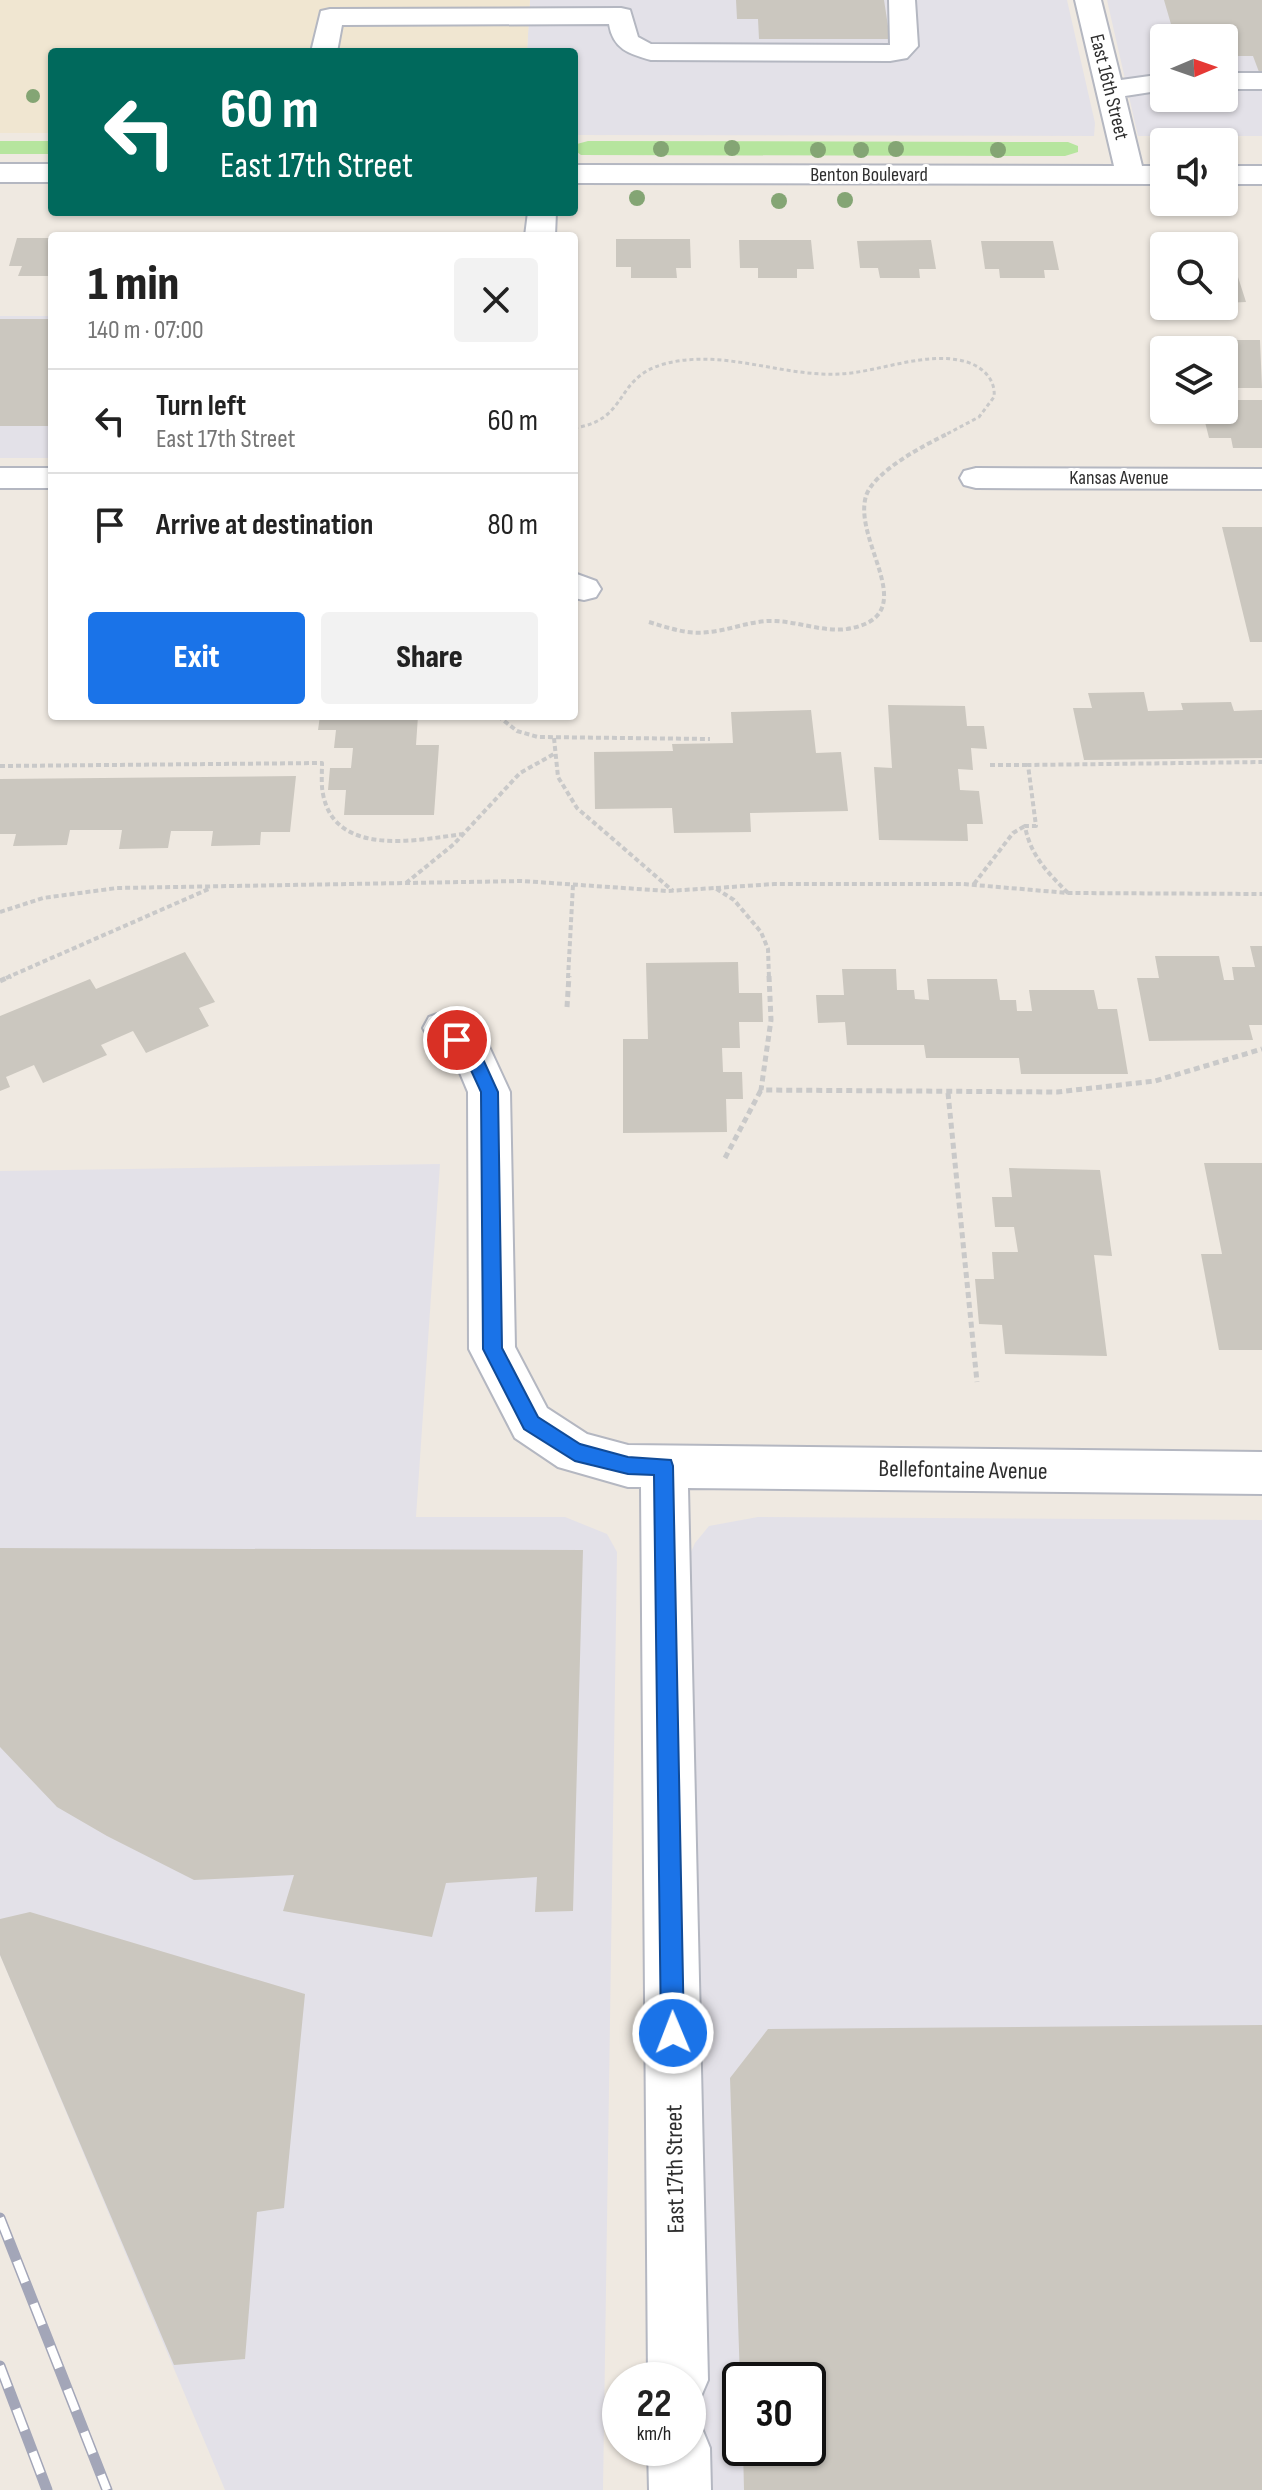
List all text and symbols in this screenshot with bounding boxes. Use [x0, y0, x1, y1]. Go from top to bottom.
north arrow [1150, 24, 1238, 112]
map controls [1150, 24, 1238, 424]
street label: East 16th Street [1084, 32, 1134, 142]
text: 60 m [220, 77, 319, 144]
icon: left [88, 80, 192, 184]
button: sound [1150, 128, 1238, 216]
text: East 17th Street [220, 145, 413, 188]
street label: Benton Boulevard [810, 163, 928, 187]
button: search [1150, 232, 1238, 320]
text: 1 min [88, 256, 179, 313]
button: close [454, 258, 538, 342]
text: 140 m · 07:00 [88, 315, 204, 346]
button: layers [1150, 336, 1238, 424]
text: Turn left [156, 388, 246, 424]
icon: left [88, 399, 132, 443]
text: 60 m [487, 403, 538, 439]
text: East 17th Street [156, 424, 295, 455]
street label: Kansas Avenue [1069, 466, 1169, 490]
icon: arrive [88, 503, 132, 547]
text: Arrive at destination [156, 507, 373, 543]
text: 80 m [487, 507, 538, 543]
button: Exit [88, 612, 305, 704]
button: Share [321, 612, 538, 704]
pin [423, 1006, 491, 1074]
icon: arrive [435, 1018, 479, 1062]
street label: Bellefontaine Avenue [878, 1454, 1048, 1486]
position arrow [631, 1991, 715, 2075]
street label: East 17th Street [659, 2104, 691, 2234]
speed limit sign: 30 [722, 2362, 826, 2466]
text: 22 [636, 2380, 672, 2428]
text: km/h [637, 2422, 671, 2446]

